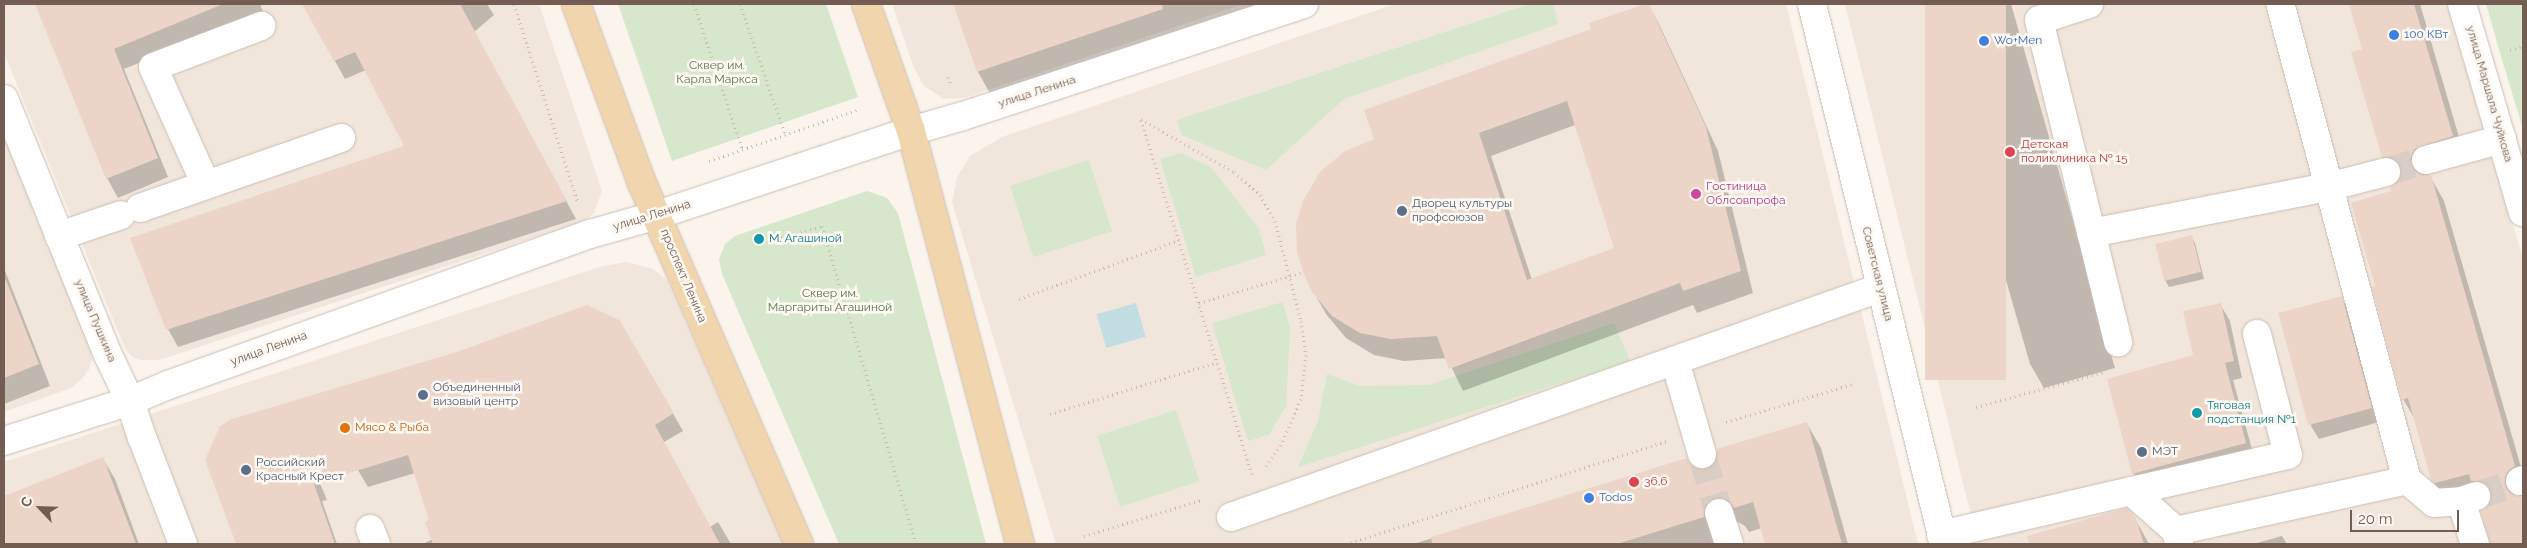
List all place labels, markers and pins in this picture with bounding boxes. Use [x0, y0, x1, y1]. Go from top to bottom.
place label: 100 КВт [2404, 28, 2448, 42]
marker: 100 КВт [2388, 29, 2400, 41]
place label: Wo+Men [1994, 34, 2042, 48]
marker: Wo+Men [1978, 35, 1990, 47]
place label: Детская поликлиника № 15 [2021, 138, 2127, 166]
marker: Детская поликлиника № 15 [2003, 145, 2017, 159]
place label: Гостиница Облсовпрофа [1706, 180, 1785, 208]
marker: Гостиница Облсовпрофа [1690, 188, 1702, 200]
place label: Дворец культуры профсоюзов [1412, 197, 1512, 225]
marker: Дворец культуры профсоюзов [1396, 205, 1408, 217]
place label: М. Агашиной [769, 232, 842, 246]
marker: М. Агашиной [753, 233, 765, 245]
place label: Объединенный визовый центр [433, 381, 521, 409]
marker: Объединенный визовый центр [417, 389, 429, 401]
place label: Тяговая подстанция №1 [2207, 399, 2296, 427]
marker: Тяговая подстанция №1 [2191, 407, 2203, 419]
place label: Мясо & Рыба [355, 421, 429, 435]
marker: Мясо & Рыба [339, 422, 351, 434]
place label: МЭТ [2152, 445, 2178, 459]
marker: МЭТ [2136, 446, 2148, 458]
place label: Российский Красный Крест [256, 456, 344, 484]
marker: Российский Красный Крест [240, 464, 252, 476]
place label: 36,6 [1644, 475, 1668, 489]
marker: 36,6 [1628, 476, 1640, 488]
place label: Todos [1599, 491, 1633, 505]
marker: Todos [1583, 492, 1595, 504]

